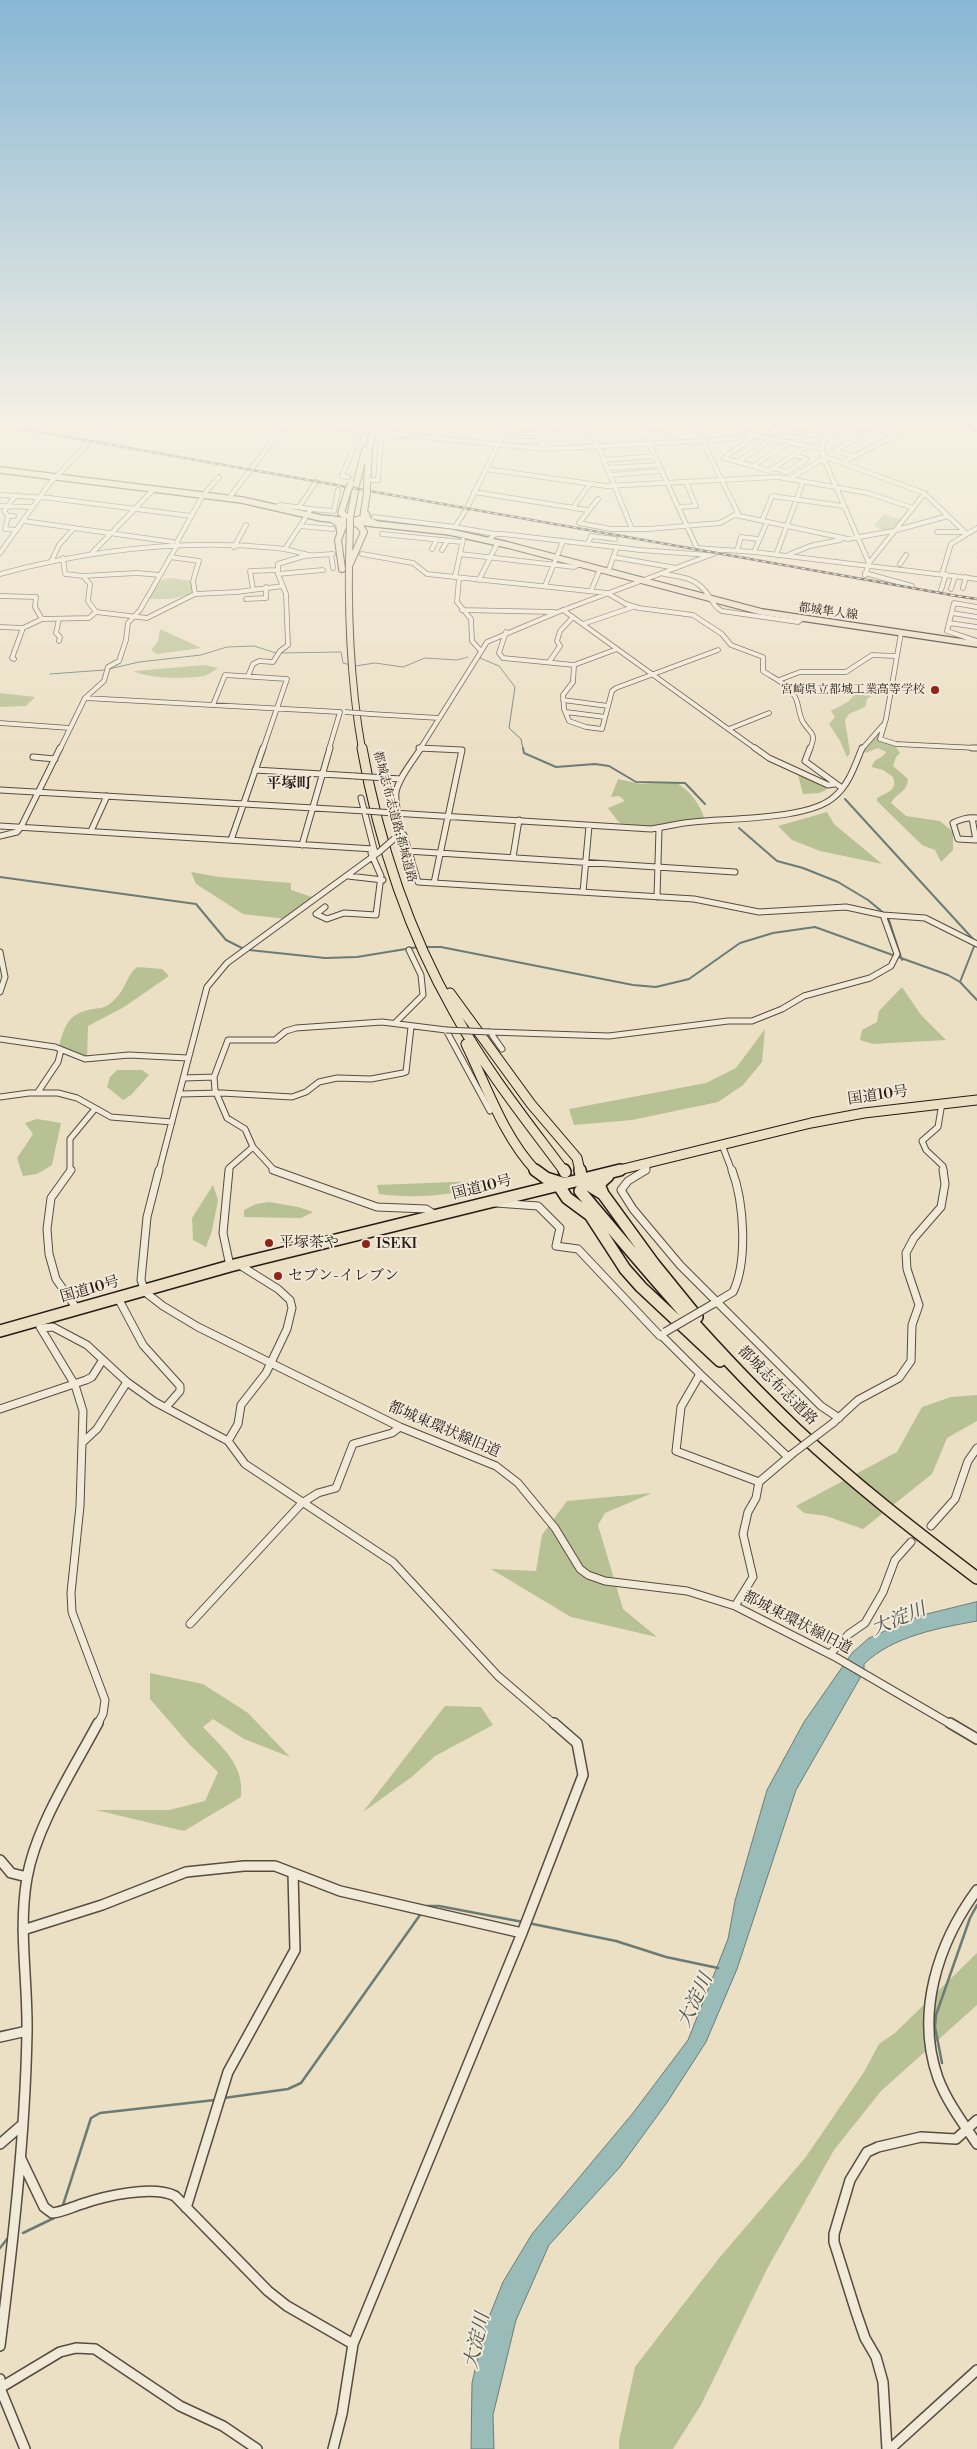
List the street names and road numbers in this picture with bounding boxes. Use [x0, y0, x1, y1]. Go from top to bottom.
street label: 都城隼人線 [797, 601, 859, 623]
street label: 都城志布志道路;都城道路 [370, 750, 418, 884]
street label: 国道10号 [847, 1083, 909, 1109]
street label: 国道10号 [450, 1172, 514, 1204]
street label: 国道10号 [58, 1273, 122, 1307]
street label: 都城志布志道路 [734, 1343, 820, 1429]
street label: 都城東環状線旧道 [385, 1398, 503, 1462]
street label: 都城東環状線旧道 [739, 1588, 855, 1658]

